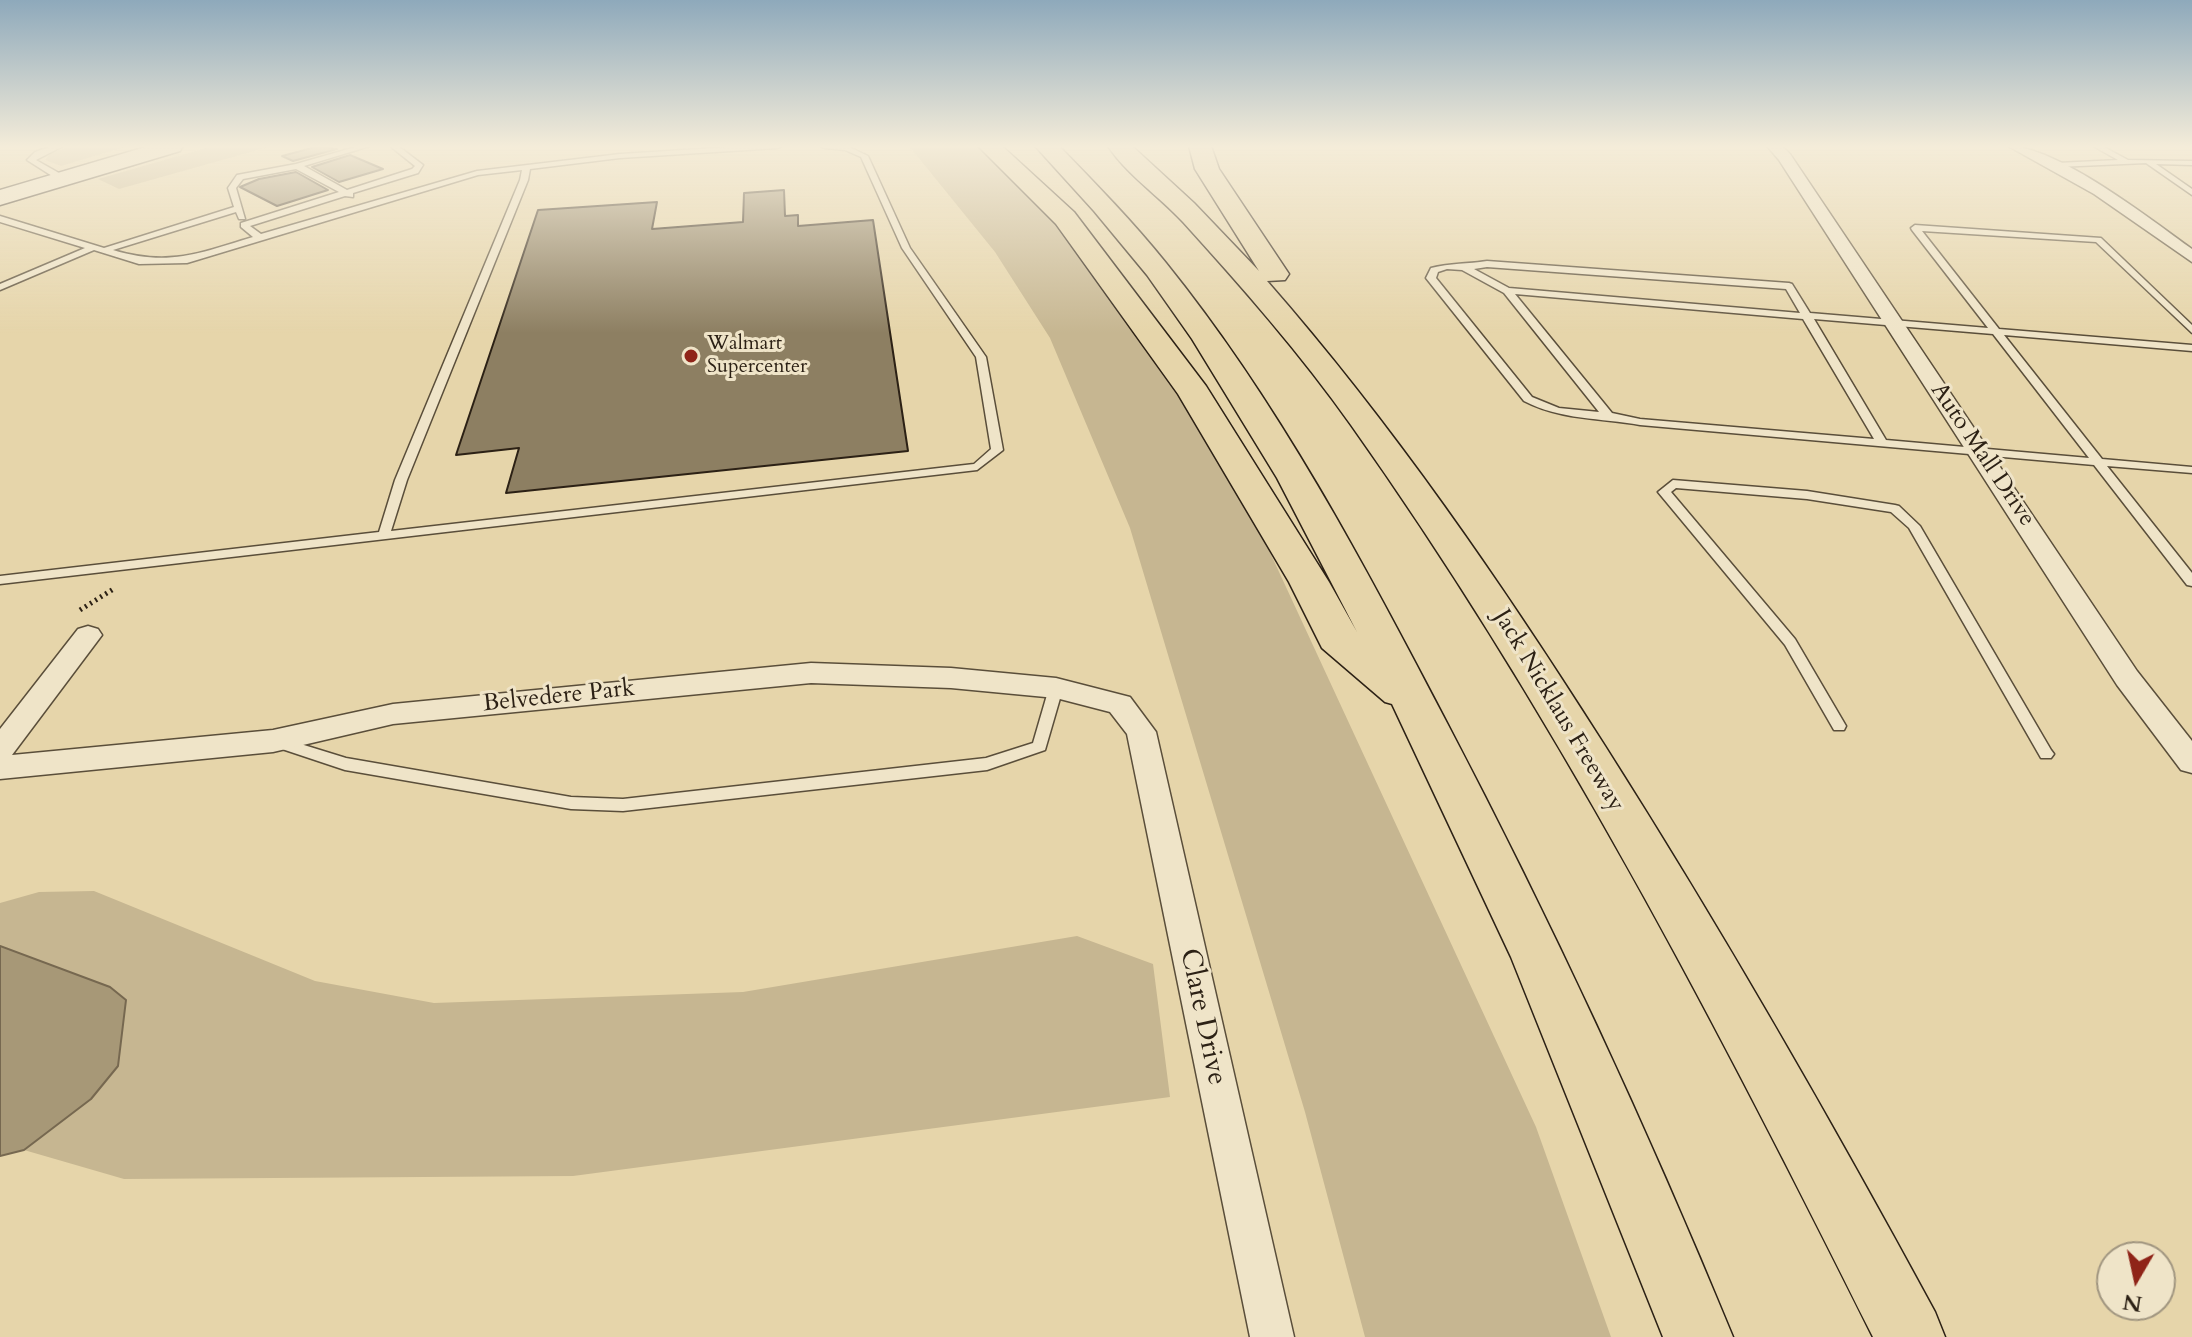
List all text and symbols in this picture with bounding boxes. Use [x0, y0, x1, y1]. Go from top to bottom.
place label: Walmart Supercenter [707, 332, 807, 379]
marker: Walmart Supercenter [682, 347, 700, 365]
street label: Auto Mall Drive [1923, 378, 2041, 532]
street label: Jack Nicklaus Freeway [1486, 605, 1630, 817]
street label: Belvedere Park [482, 675, 636, 719]
street label: Clare Drive [1171, 946, 1233, 1088]
north arrow [2096, 1241, 2176, 1321]
text: N [2121, 1286, 2144, 1319]

